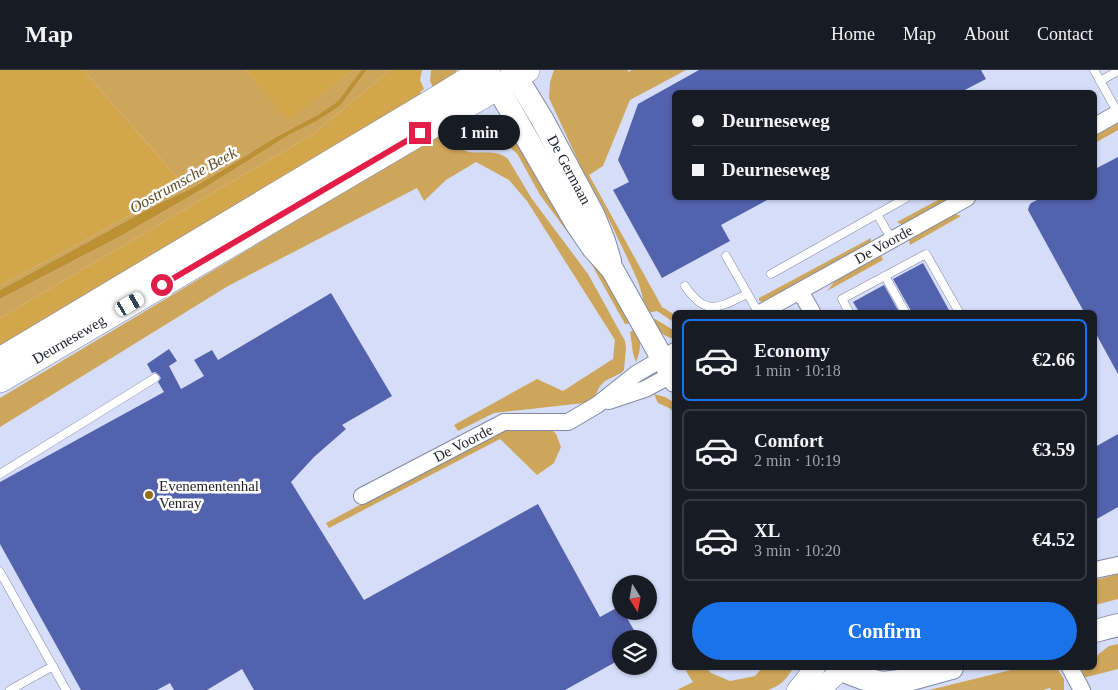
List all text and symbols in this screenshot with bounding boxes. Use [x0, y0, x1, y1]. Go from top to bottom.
text: Map [25, 21, 73, 47]
text: Home [831, 24, 875, 44]
text: Map [903, 24, 936, 44]
text: About [964, 24, 1009, 44]
text: Contact [1037, 24, 1093, 44]
text: Deurneseweg [722, 110, 830, 131]
callout: 1 min [438, 116, 520, 150]
route end [409, 122, 431, 144]
text: 1 min [460, 124, 498, 141]
street label: De Germaan [544, 132, 594, 208]
water label: Oostrumsche Beek [127, 143, 240, 216]
text: Deurneseweg [722, 159, 830, 180]
street label: De Voorde [852, 222, 916, 267]
route start [151, 274, 173, 296]
car [113, 290, 146, 318]
street label: Deurneseweg [30, 312, 109, 367]
icon: car [694, 338, 739, 383]
text: Economy [754, 340, 830, 361]
text: €2.66 [1032, 349, 1075, 370]
text: 1 min · 10:18 [754, 362, 841, 379]
street label: De Voorde [431, 421, 495, 465]
icon: car [694, 428, 739, 473]
text: Comfort [754, 430, 824, 451]
text: €3.59 [1032, 439, 1075, 460]
text: 2 min · 10:19 [754, 452, 841, 469]
place label: Evenementenhal Venray [159, 478, 259, 511]
marker: Evenementenhal Venray [143, 489, 155, 501]
icon: car [694, 518, 739, 563]
text: XL [754, 520, 780, 541]
text: €4.52 [1032, 529, 1075, 550]
text: 3 min · 10:20 [754, 542, 841, 559]
north arrow [612, 575, 658, 620]
map controls [612, 575, 657, 675]
button: Confirm [692, 602, 1077, 660]
button: layers [612, 630, 657, 675]

